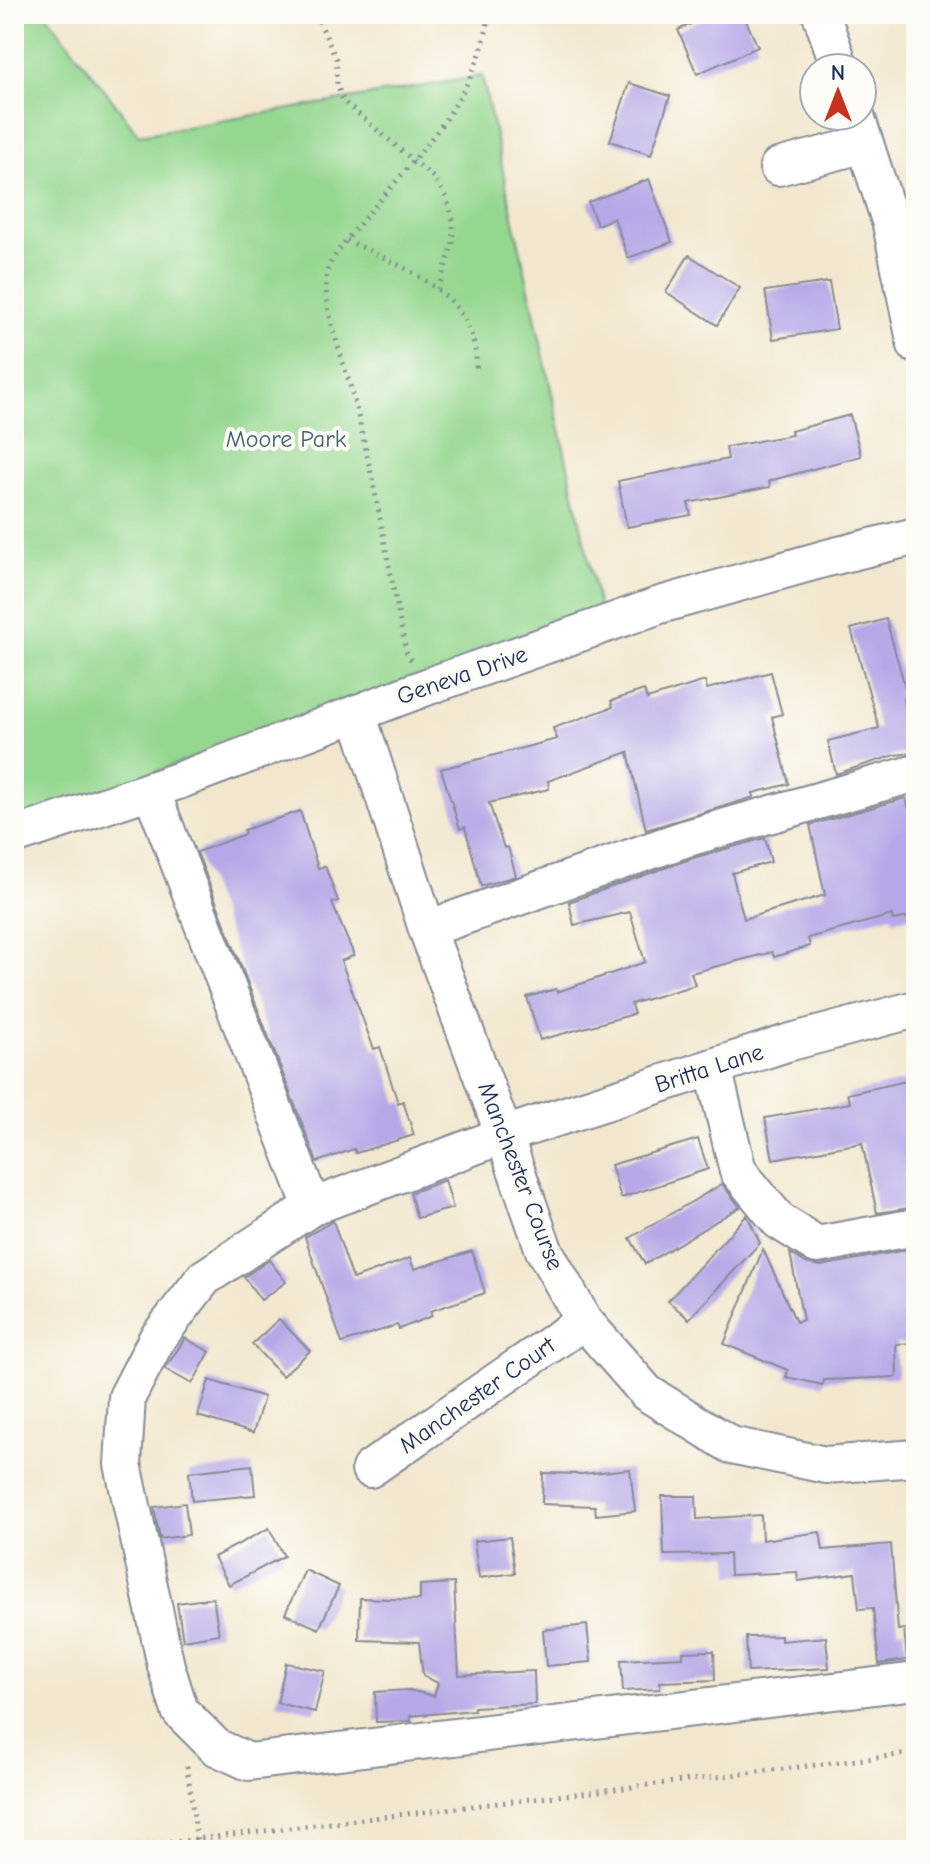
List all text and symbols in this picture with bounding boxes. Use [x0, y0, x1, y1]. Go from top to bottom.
north arrow [798, 52, 878, 132]
text: N [831, 60, 845, 86]
park label: Moore Park [226, 425, 347, 453]
street label: Geneva Drive [393, 640, 531, 710]
street label: Britta Lane [651, 1037, 767, 1099]
street label: Manchester Course [472, 1078, 570, 1274]
street label: Manchester Court [394, 1330, 561, 1459]

